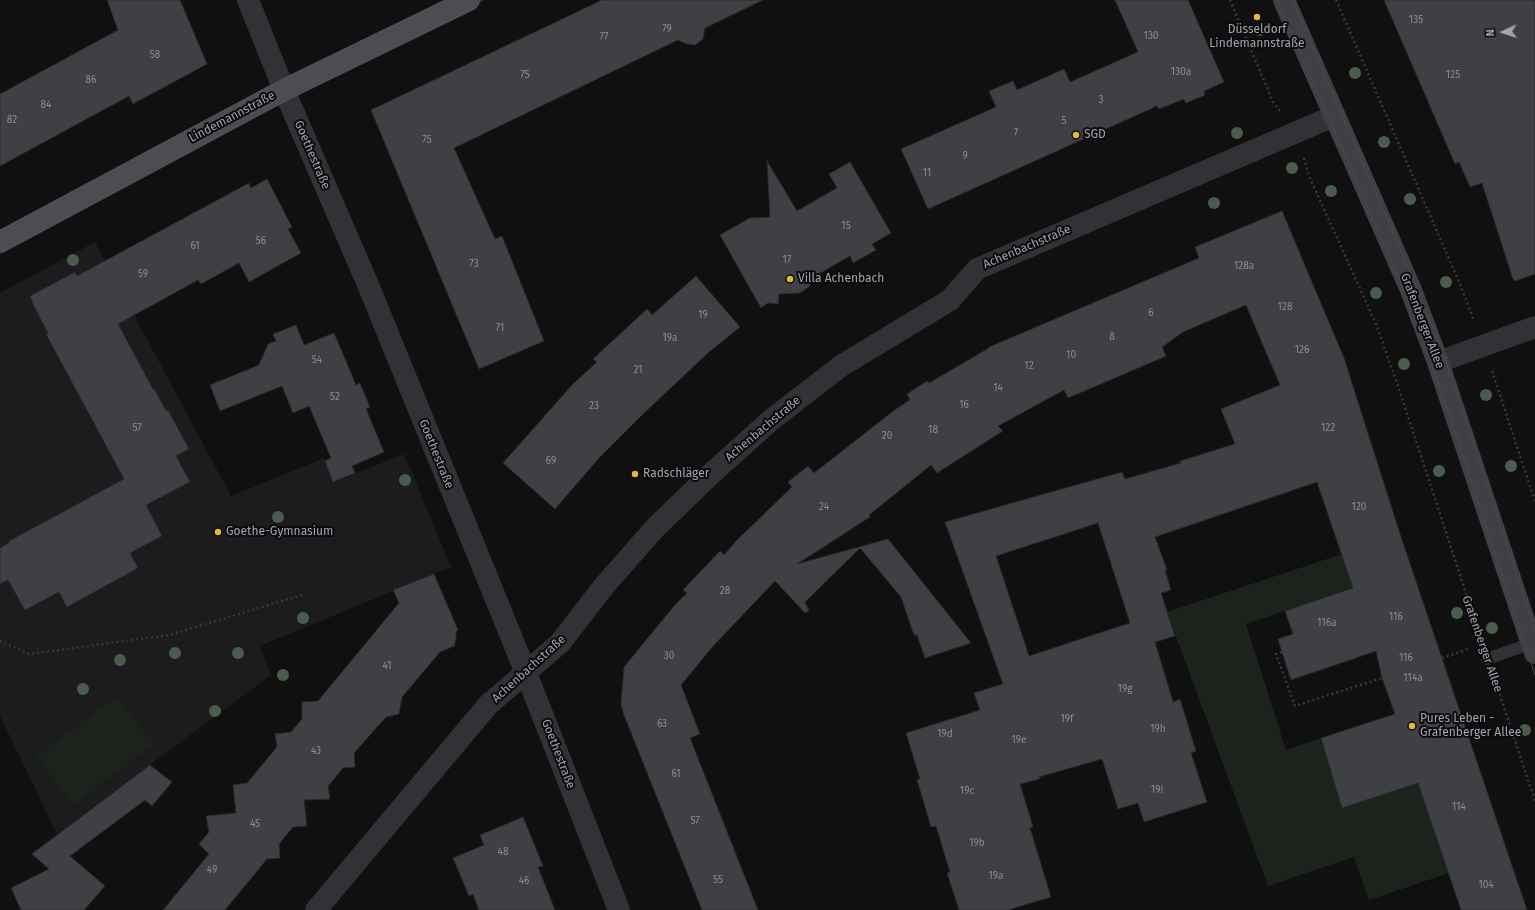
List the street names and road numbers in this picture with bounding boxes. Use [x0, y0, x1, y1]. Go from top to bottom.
street label: Lindemannstraße [187, 88, 277, 146]
street label: Goethestraße [291, 118, 333, 192]
street label: Achenbachstraße [981, 222, 1073, 272]
street label: Grafenberger Allee [1397, 271, 1447, 371]
street label: Achenbachstraße [722, 393, 804, 465]
street label: Goethestraße [416, 417, 456, 491]
street label: Grafenberger Allee [1459, 594, 1505, 694]
street label: Achenbachstraße [489, 632, 569, 706]
street label: Goethestraße [538, 717, 578, 791]

